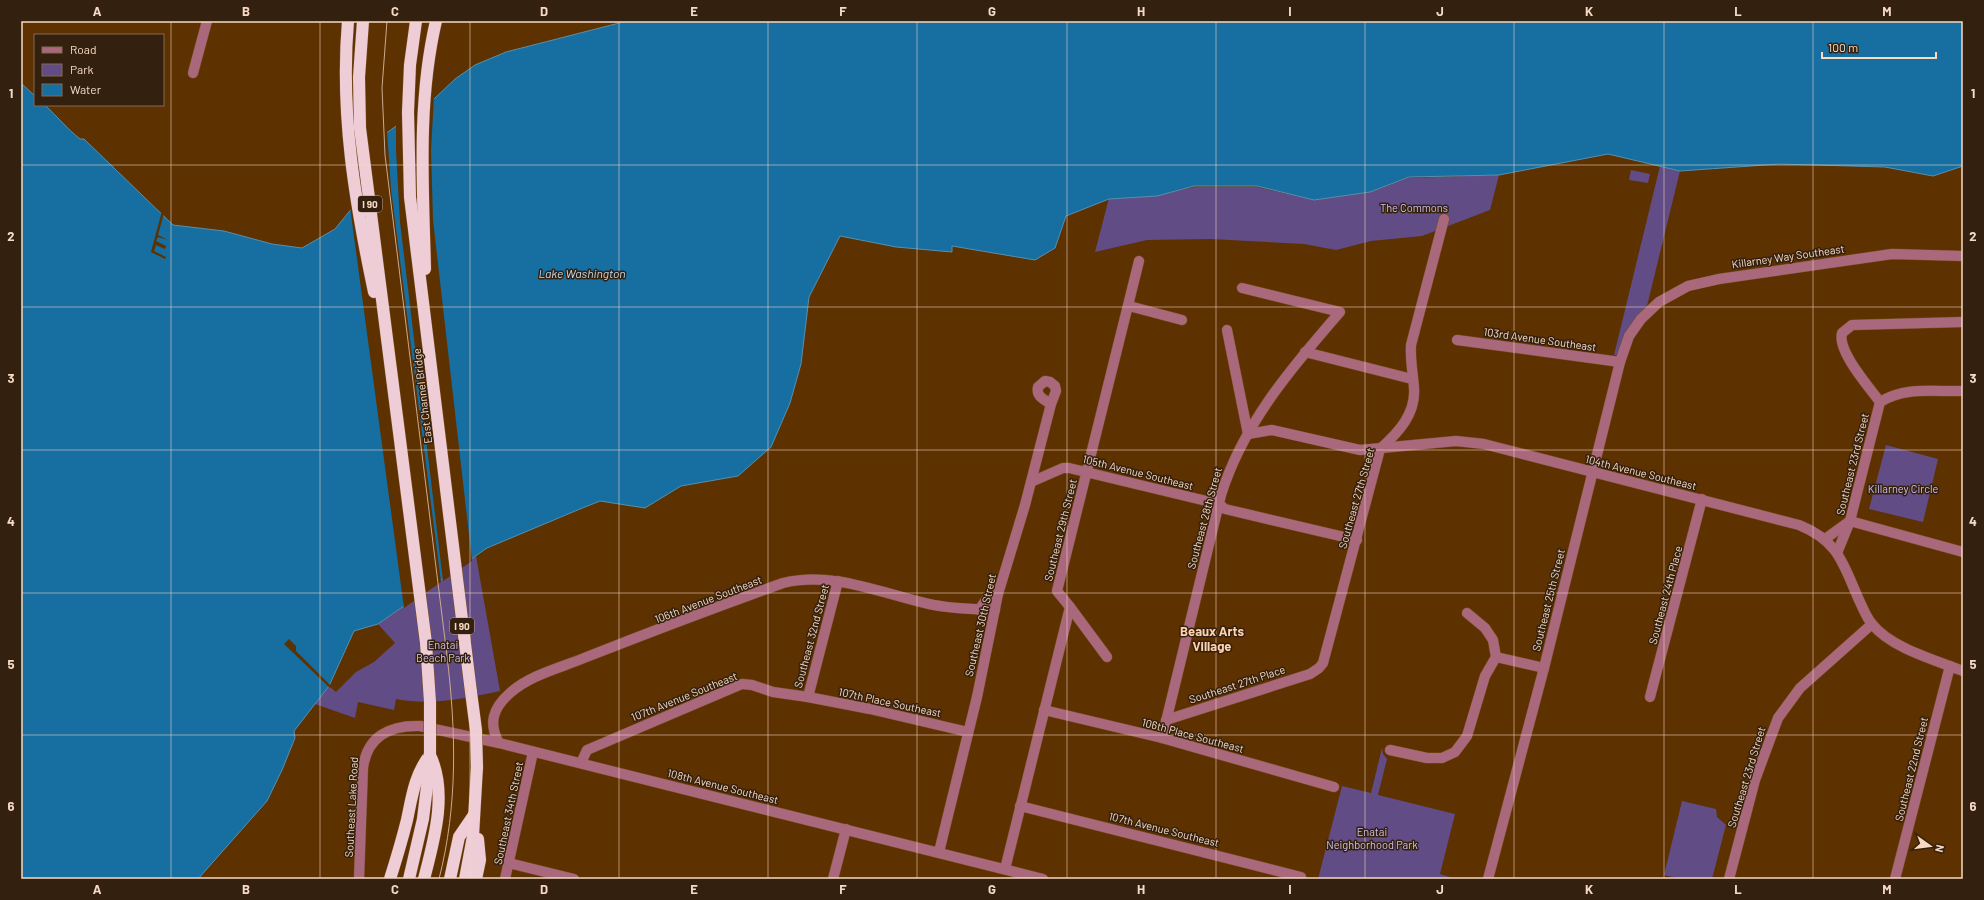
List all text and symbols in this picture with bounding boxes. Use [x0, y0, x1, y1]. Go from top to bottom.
text: A [93, 3, 102, 19]
text: B [242, 3, 250, 19]
text: C [391, 3, 399, 19]
text: D [540, 3, 548, 19]
text: E [690, 3, 698, 19]
text: F [839, 3, 847, 19]
text: G [988, 3, 996, 19]
text: H [1137, 3, 1145, 19]
text: I [1288, 3, 1292, 19]
text: J [1436, 3, 1444, 19]
text: K [1585, 3, 1593, 19]
text: L [1734, 3, 1742, 19]
text: M [1882, 3, 1892, 19]
legend [34, 34, 164, 106]
scale bar [1822, 34, 1936, 60]
text: 100 m [1828, 40, 1858, 54]
text: Road [70, 42, 97, 56]
text: Park [70, 62, 94, 76]
text: Water [70, 82, 102, 96]
text: 1 [9, 85, 13, 101]
text: 1 [1971, 85, 1975, 101]
road number: I 90 [358, 196, 382, 212]
park label: The Commons [1380, 201, 1448, 214]
text: 2 [7, 228, 15, 244]
text: 2 [1969, 228, 1977, 244]
street label: Killarney Way Southeast [1731, 242, 1845, 270]
water label: Lake Washington [538, 266, 626, 280]
street label: 103rd Avenue Southeast [1483, 325, 1597, 353]
street label: East Channel Bridge [410, 348, 434, 444]
text: 3 [7, 370, 15, 386]
text: 3 [1969, 370, 1977, 386]
street label: Southeast 23rd Street [1833, 412, 1871, 516]
street label: Southeast 27th Street [1335, 446, 1377, 550]
street label: 105th Avenue Southeast [1081, 452, 1195, 492]
street label: 104th Avenue Southeast [1584, 452, 1698, 492]
street label: Southeast 28th Street [1184, 466, 1224, 570]
street label: Southeast 29th Street [1041, 478, 1079, 582]
park label: Killarney Circle [1868, 482, 1938, 495]
text: 4 [7, 513, 15, 529]
text: 4 [1969, 513, 1977, 529]
street label: Southeast 24th Place [1646, 544, 1684, 646]
street label: Southeast 25th Street [1529, 548, 1567, 652]
street label: Southeast 30th Street [962, 572, 998, 678]
street label: 106th Avenue Southeast [653, 573, 763, 625]
street label: Southeast 32nd Street [791, 583, 831, 689]
road number: I 90 [450, 618, 474, 634]
district label: Beaux Arts Village [1180, 623, 1244, 654]
park label: Enatai Beach Park [416, 638, 470, 664]
text: 5 [7, 656, 15, 672]
text: 5 [1969, 656, 1977, 672]
street label: Southeast 27th Place [1187, 662, 1287, 706]
street label: 107th Avenue Southeast [629, 669, 739, 723]
street label: 107th Place Southeast [837, 685, 943, 719]
street label: 106th Place Southeast [1141, 715, 1245, 755]
street label: Southeast 22nd Street [1892, 716, 1930, 822]
street label: Southeast 23rd Street [1724, 725, 1768, 829]
street label: Southeast Lake Road [342, 756, 360, 858]
street label: Southeast 34th Street [491, 760, 525, 866]
street label: 108th Avenue Southeast [666, 766, 780, 806]
text: 6 [8, 798, 15, 814]
text: 6 [1970, 798, 1977, 814]
street label: 107th Avenue Southeast [1107, 809, 1221, 849]
park label: Enatai Neighborhood Park [1326, 825, 1418, 851]
north arrow [1910, 826, 1950, 866]
text: N [1933, 843, 1947, 854]
text: A [93, 881, 102, 897]
text: B [242, 881, 250, 897]
text: C [391, 881, 399, 897]
text: D [540, 881, 548, 897]
text: E [690, 881, 698, 897]
text: F [839, 881, 847, 897]
text: G [988, 881, 996, 897]
text: H [1137, 881, 1145, 897]
text: I [1288, 881, 1292, 897]
text: J [1436, 881, 1444, 897]
text: K [1585, 881, 1593, 897]
text: L [1734, 881, 1742, 897]
text: M [1882, 881, 1892, 897]

